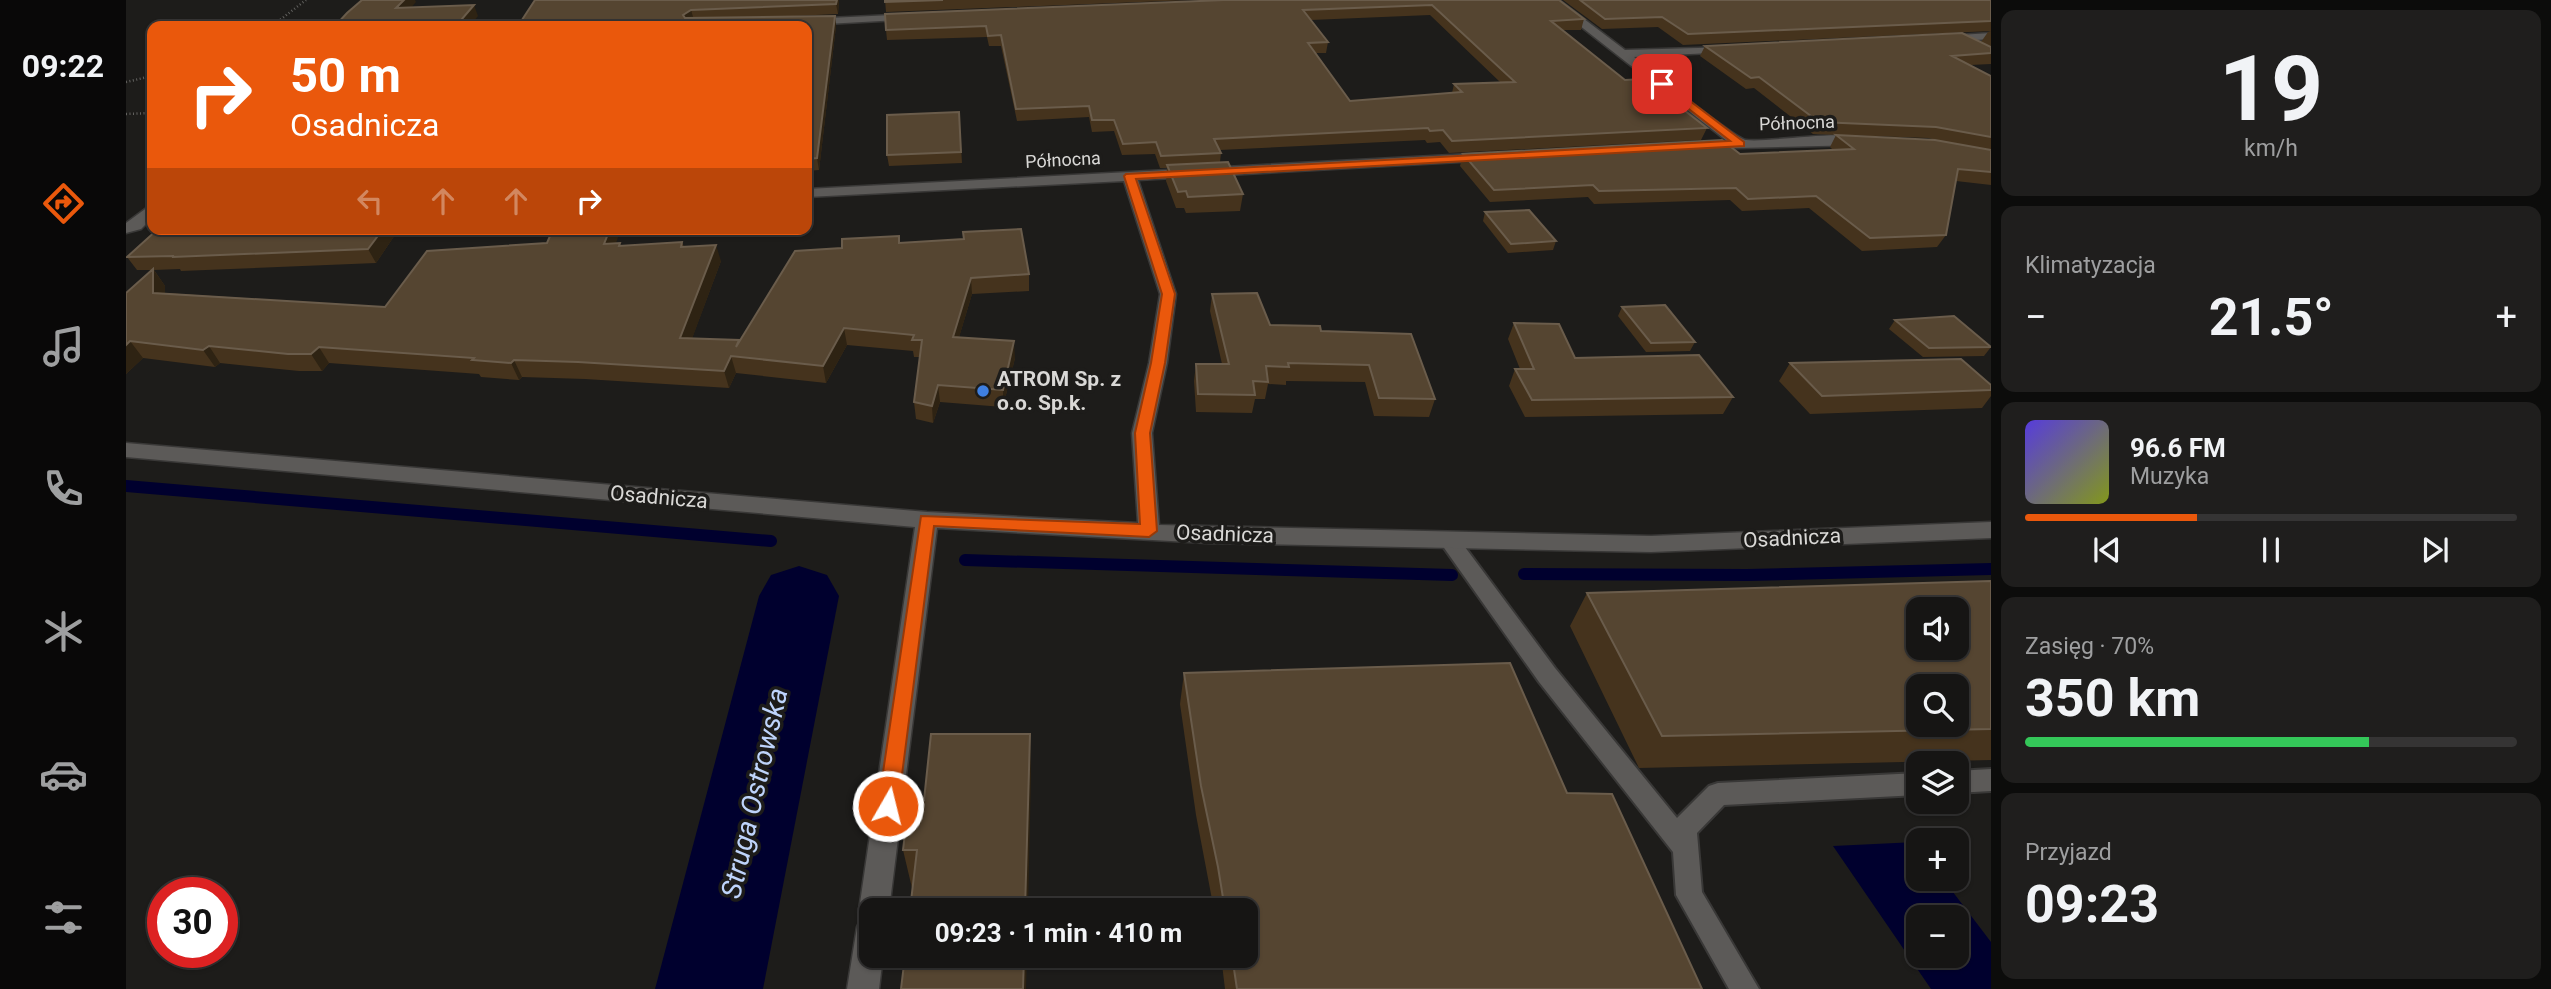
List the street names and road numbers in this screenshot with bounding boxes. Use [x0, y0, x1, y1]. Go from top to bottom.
street label: Północna [1759, 111, 1835, 134]
street label: Północna [1025, 147, 1101, 172]
street label: Osadnicza [609, 481, 709, 513]
street label: Osadnicza [1176, 520, 1274, 548]
street label: Osadnicza [1742, 523, 1842, 553]

